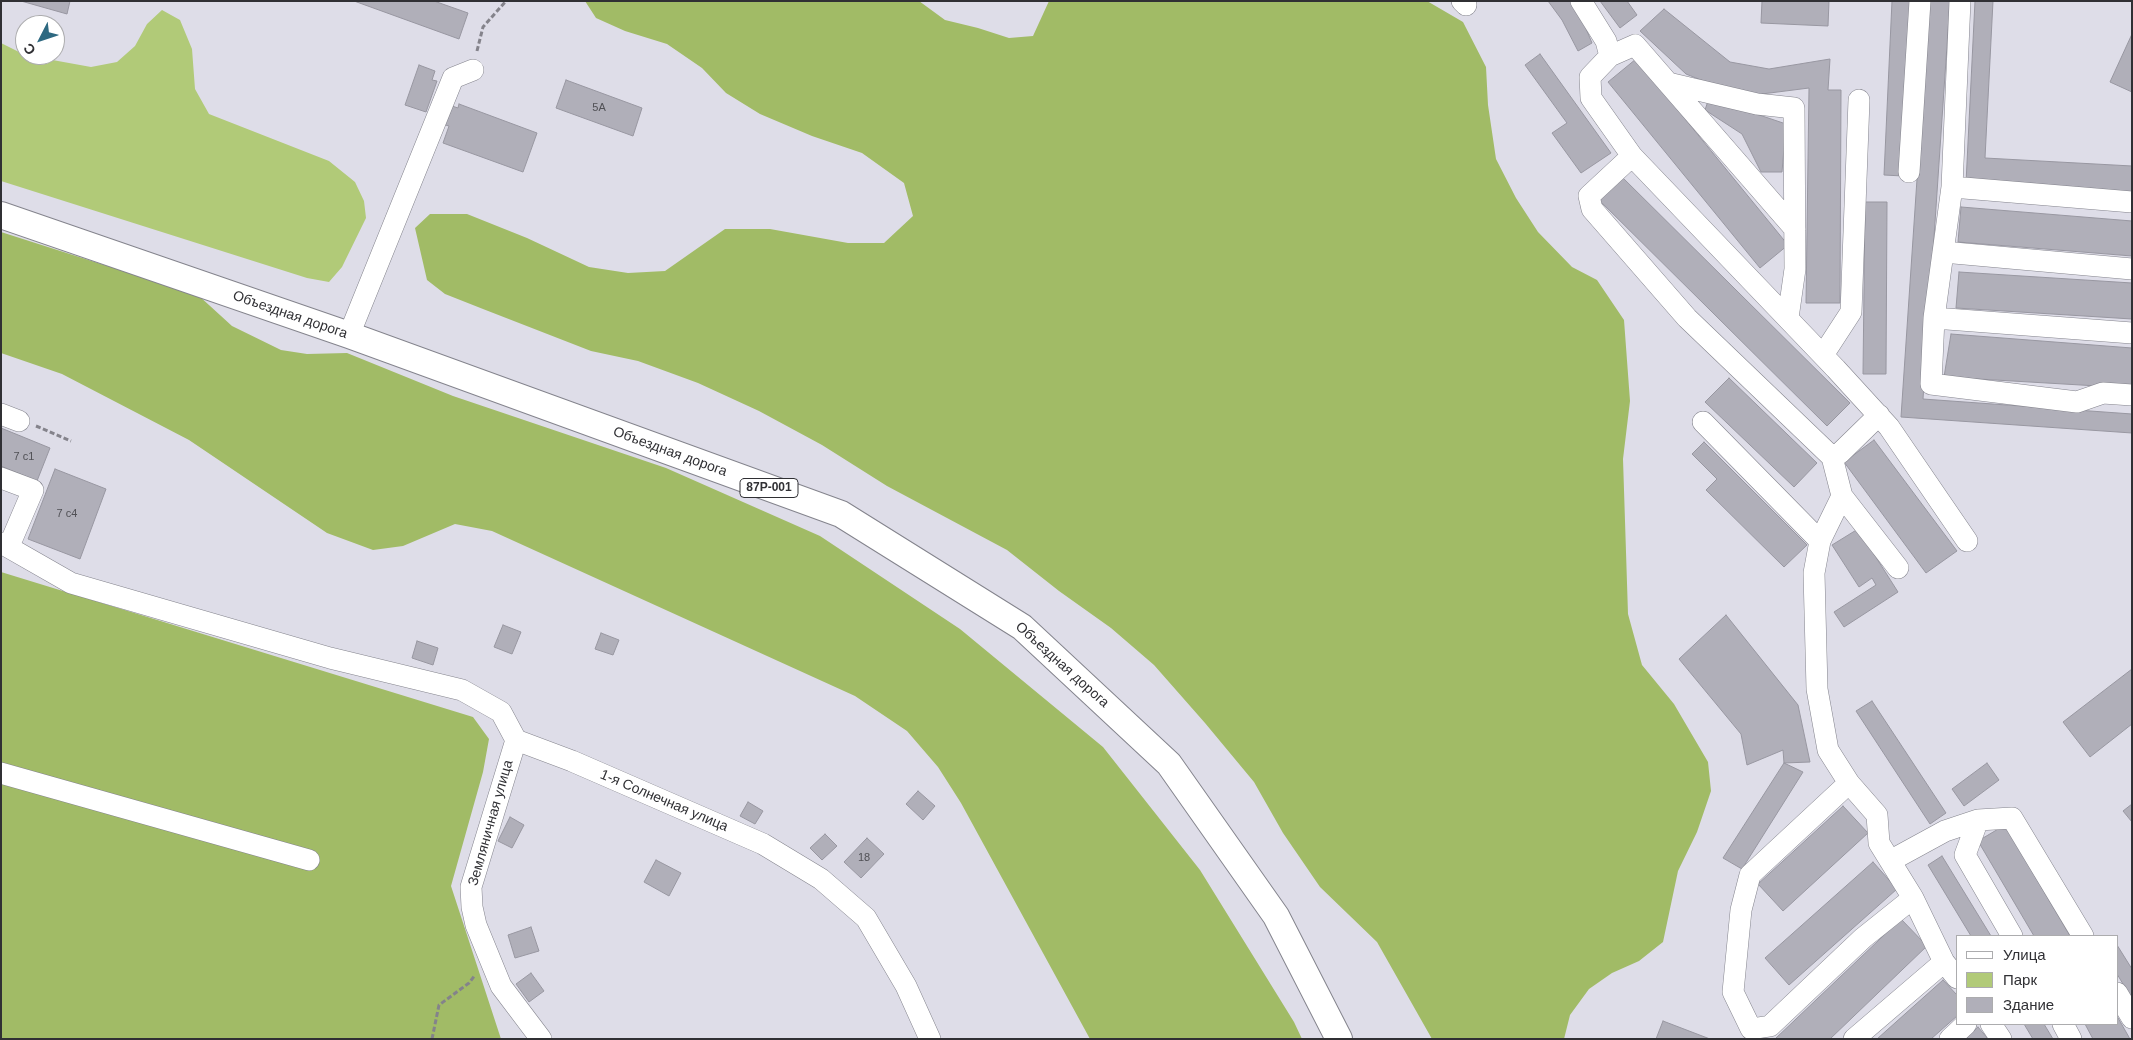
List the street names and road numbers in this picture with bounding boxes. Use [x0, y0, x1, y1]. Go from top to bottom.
street label: Объездная дорога [231, 288, 349, 342]
street label: Объездная дорога [611, 424, 729, 480]
road number: 87Р-001 [740, 478, 798, 498]
street label: Объездная дорога [1012, 619, 1112, 711]
street label: Земляничная улица [465, 758, 517, 888]
street label: 1-я Солнечная улица [597, 766, 731, 836]

